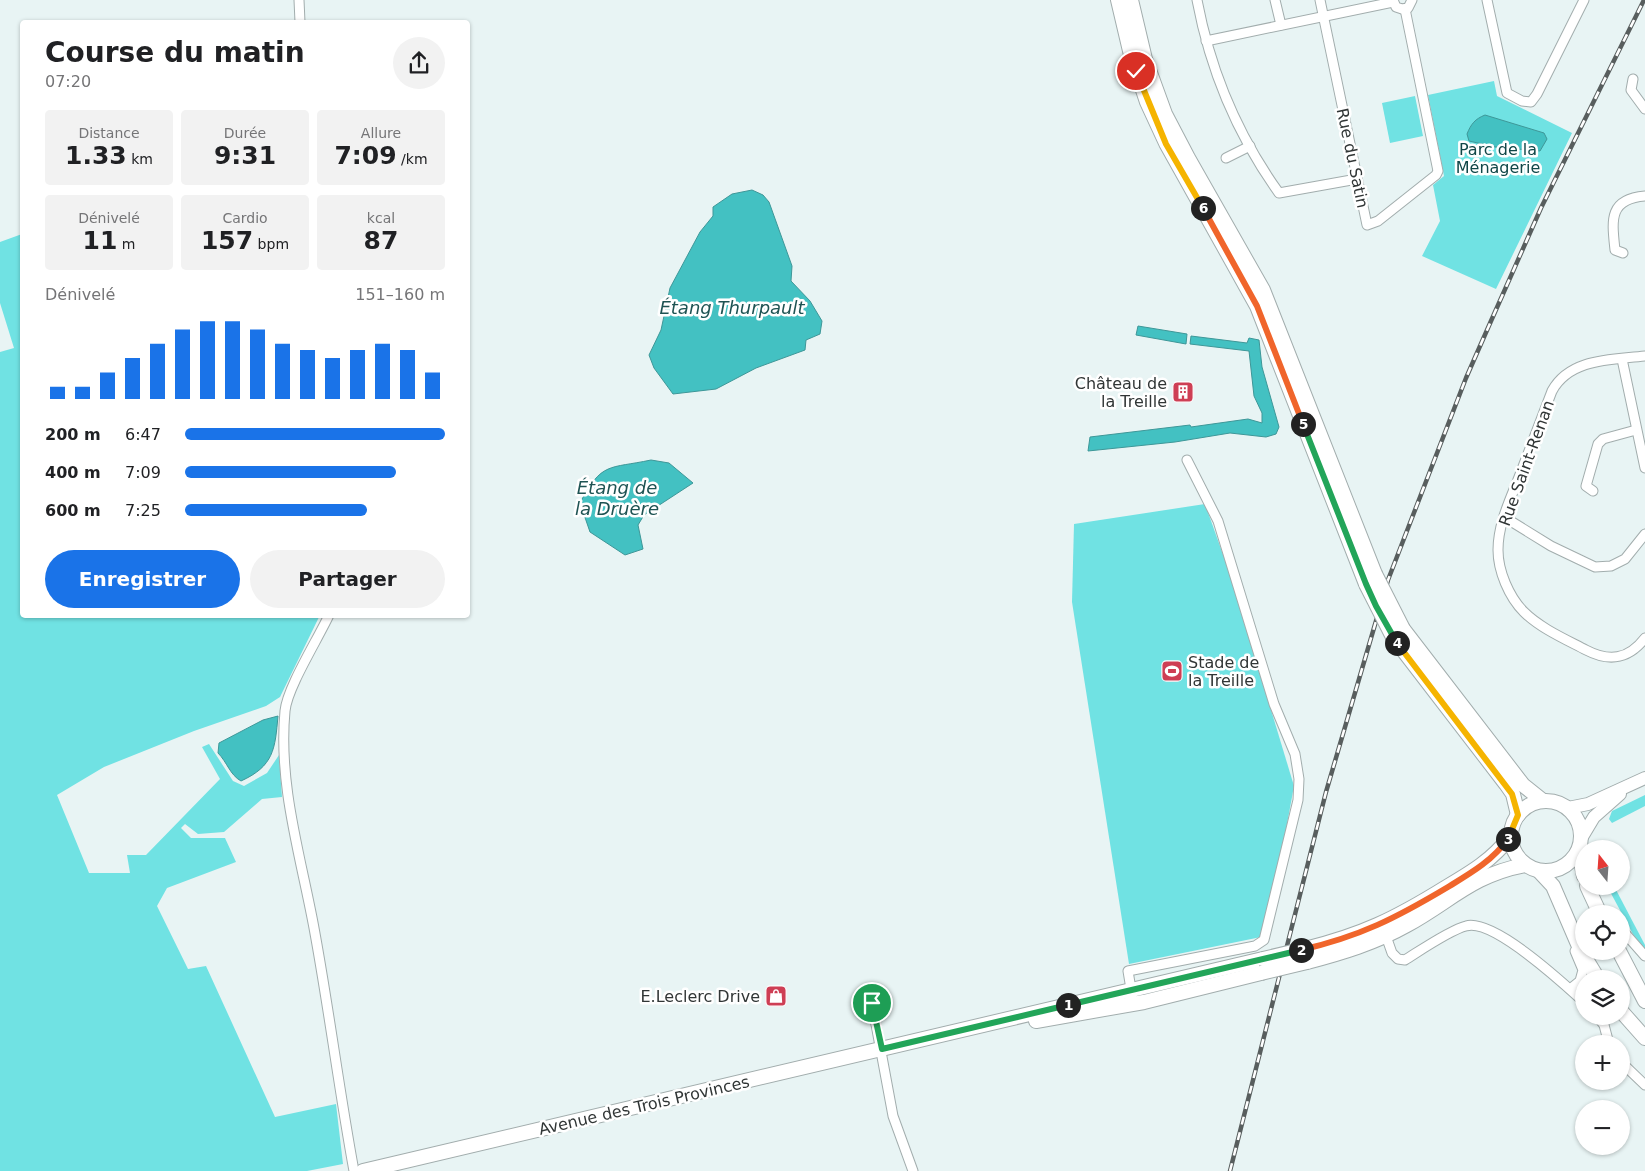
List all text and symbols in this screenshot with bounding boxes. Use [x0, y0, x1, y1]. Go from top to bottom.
text: Course du matin [45, 36, 305, 69]
button: share [393, 37, 445, 89]
pin [1115, 50, 1157, 92]
icon: check [1122, 57, 1150, 85]
text: 07:20 [45, 72, 91, 91]
street label: Rue du Satin [1333, 106, 1372, 210]
text: Distance [78, 125, 140, 141]
text: Durée [224, 125, 266, 141]
text: Allure [361, 125, 401, 141]
park label: Parc de la Ménagerie [1456, 140, 1540, 177]
text: 1.33 [65, 141, 127, 170]
text: 9:31 [214, 141, 276, 170]
text: 7:09 [334, 141, 397, 170]
text: km [127, 151, 153, 167]
text: /km [397, 151, 428, 167]
pin: 6 [1190, 196, 1216, 220]
text: 6 [1199, 200, 1208, 216]
text: Dénivelé [78, 210, 140, 226]
text: Cardio [222, 210, 268, 226]
text: kcal [367, 210, 395, 226]
text: 11 [83, 226, 117, 255]
text: 157 [201, 226, 253, 255]
text: 87 [364, 226, 398, 255]
text: m [117, 236, 135, 252]
text: bpm [253, 236, 289, 252]
text: Dénivelé [45, 285, 115, 304]
text: 151–160 m [355, 285, 445, 304]
water label: Étang Thurpault [659, 297, 806, 318]
place label: Château de la Treille [1075, 374, 1167, 411]
building icon: Château de la Treille [1171, 380, 1195, 404]
street label: Rue Saint-Renan [1495, 398, 1558, 529]
pin: 5 [1290, 412, 1316, 436]
text: 5 [1299, 416, 1308, 432]
text: 200 m [45, 425, 101, 444]
text: 6:47 [125, 425, 161, 444]
text: 400 m [45, 463, 101, 482]
text: 7:09 [125, 463, 161, 482]
water label: Étang de la Druère [575, 477, 659, 519]
text: 600 m [45, 501, 101, 520]
text: 7:25 [125, 501, 161, 520]
button: Enregistrer [45, 550, 240, 608]
button: Partager [250, 550, 445, 608]
pin: 4 [1384, 630, 1410, 656]
text: 4 [1393, 635, 1402, 651]
place label: Stade de la Treille [1188, 653, 1259, 690]
sports icon: Stade de la Treille [1160, 659, 1184, 683]
pin: 3 [1496, 826, 1520, 852]
text: 3 [1504, 831, 1513, 847]
north arrow [1575, 840, 1630, 895]
map controls [1575, 840, 1630, 1155]
button: locate [1575, 905, 1630, 960]
pin: 2 [1288, 938, 1314, 962]
text: 2 [1297, 942, 1306, 958]
button: layers [1575, 970, 1630, 1025]
pin [851, 982, 893, 1024]
shop icon: E.Leclerc Drive [764, 984, 788, 1008]
place label: E.Leclerc Drive [640, 987, 760, 1006]
icon: arrive [858, 989, 886, 1017]
pin: 1 [1056, 992, 1080, 1018]
text: 1 [1064, 997, 1073, 1013]
button: + [1575, 1035, 1630, 1090]
street label: Avenue des Trois Provinces [537, 1072, 751, 1139]
button: − [1575, 1100, 1630, 1155]

